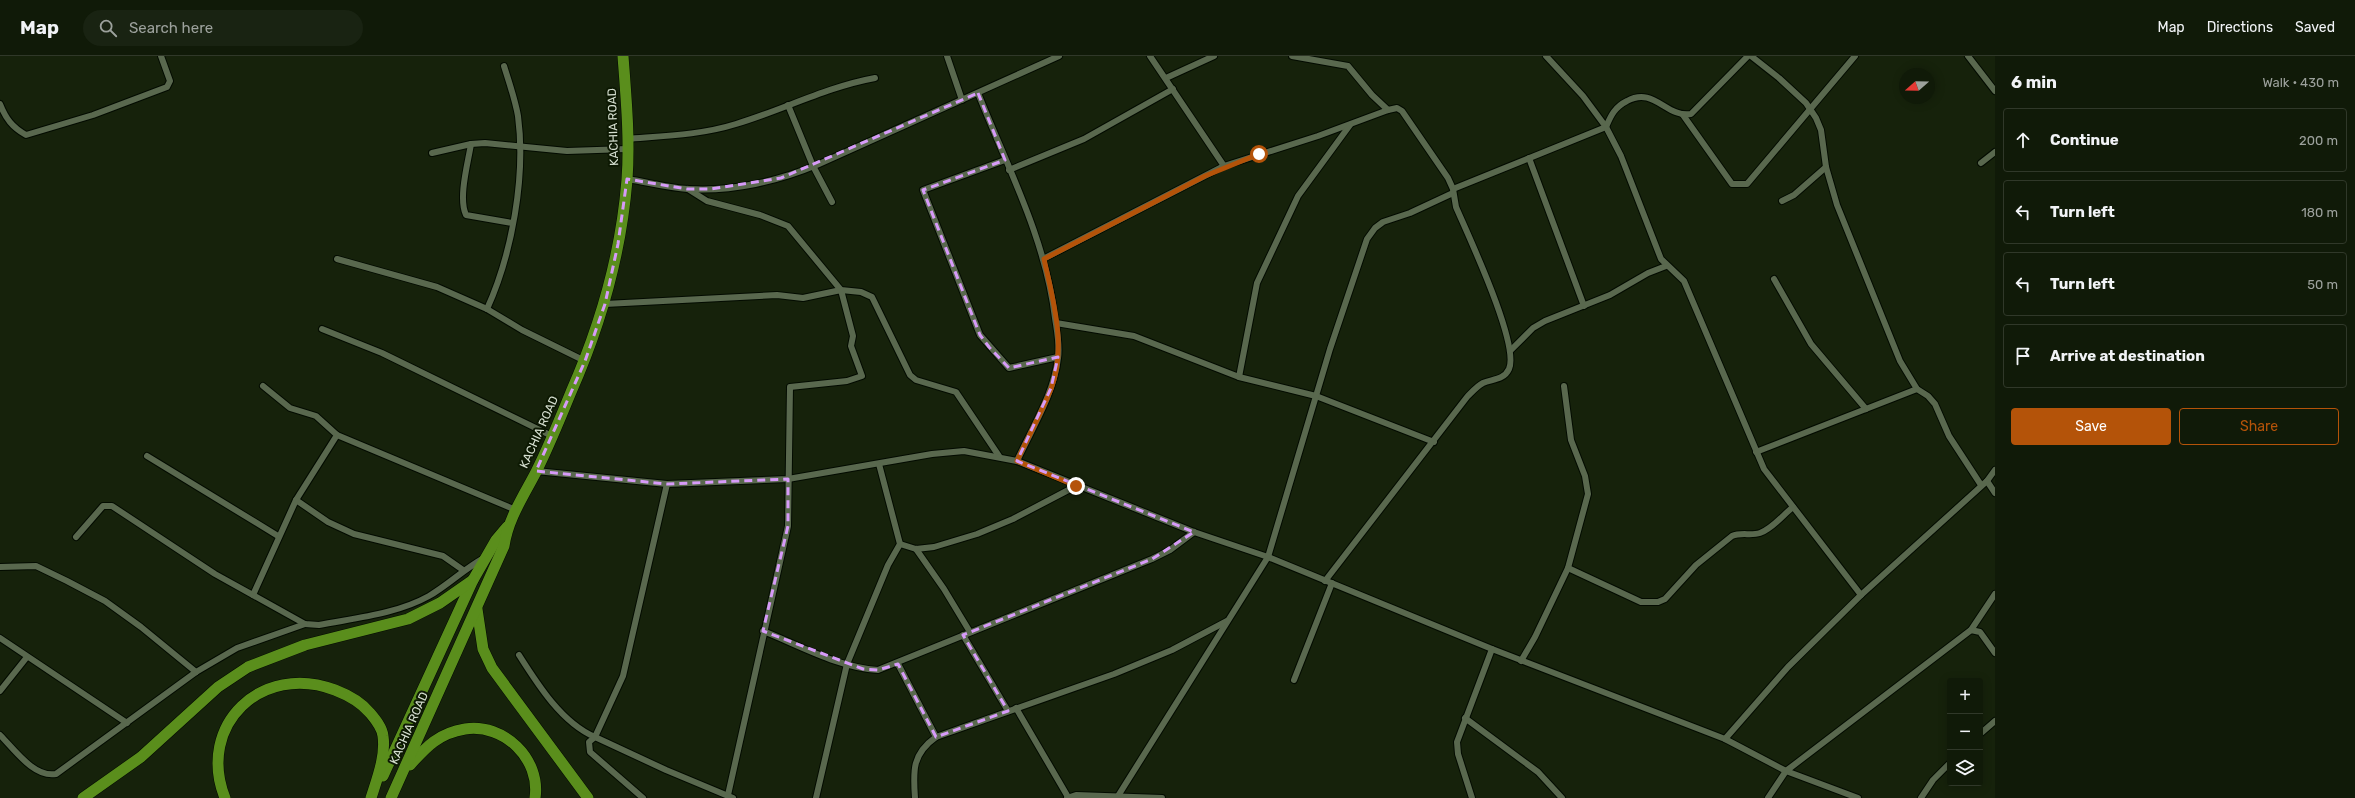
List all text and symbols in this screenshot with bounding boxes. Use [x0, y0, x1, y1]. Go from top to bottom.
search box [83, 10, 363, 46]
text: Map [20, 16, 59, 39]
icon: search [97, 17, 119, 39]
text: Search here [129, 19, 213, 37]
text: Map [2158, 19, 2185, 36]
text: Directions [2207, 19, 2273, 36]
text: Saved [2295, 19, 2335, 36]
north arrow [1899, 68, 1935, 104]
text: 6 min [2011, 72, 2057, 92]
text: Walk · 430 m [2262, 75, 2339, 90]
street label: KACHIA ROAD [605, 88, 621, 166]
icon: ahead [2012, 129, 2034, 151]
text: Continue [2050, 131, 2119, 149]
text: 200 m [2299, 133, 2338, 148]
route start [1250, 145, 1268, 163]
icon: left [2012, 201, 2034, 223]
text: Turn left [2050, 203, 2115, 221]
text: 180 m [2301, 205, 2338, 220]
icon: left [2012, 273, 2034, 295]
text: Turn left [2050, 275, 2115, 293]
text: 50 m [2307, 277, 2338, 292]
icon: arrive [2012, 345, 2034, 367]
text: Arrive at destination [2050, 347, 2205, 365]
street label: KACHIA ROAD [517, 394, 561, 470]
button: Save [2011, 408, 2171, 445]
button: Share [2179, 408, 2339, 445]
route end [1067, 477, 1085, 495]
map controls [1947, 678, 1983, 786]
button: + [1947, 678, 1983, 714]
street label: KACHIA ROAD [387, 690, 431, 766]
button: − [1947, 714, 1983, 750]
button: layers [1947, 750, 1983, 786]

